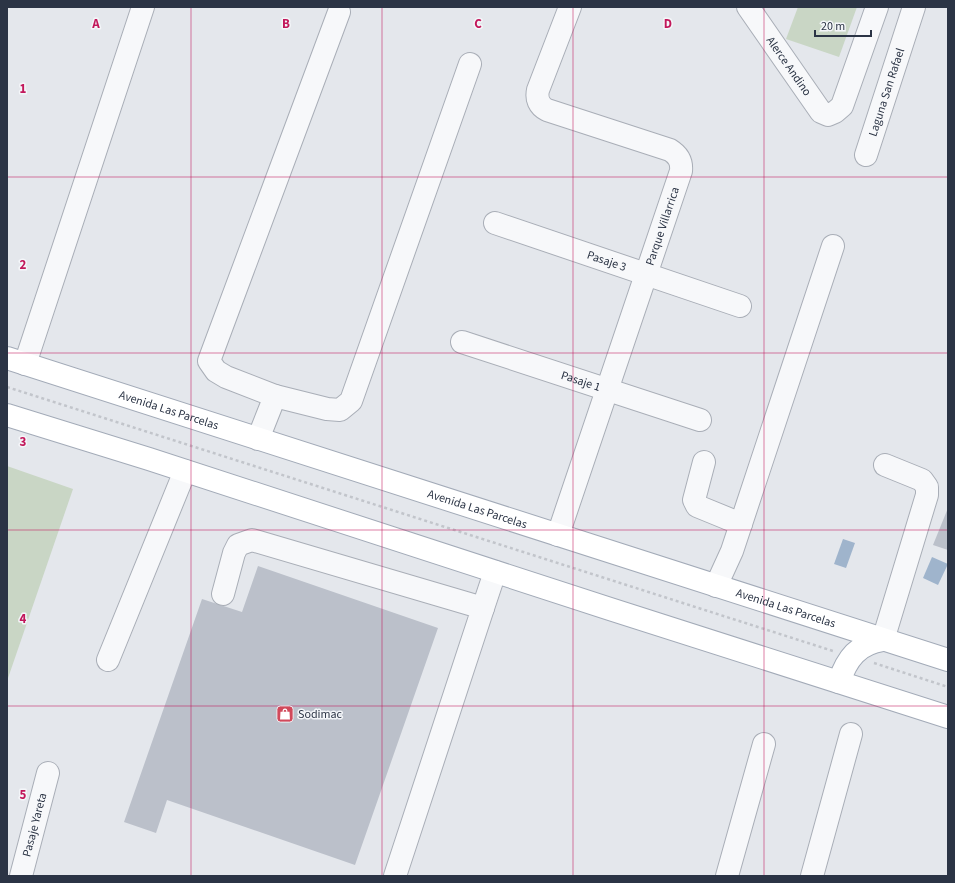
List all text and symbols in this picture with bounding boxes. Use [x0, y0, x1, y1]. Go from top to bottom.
scale bar [815, 12, 871, 38]
text: A [91, 15, 100, 33]
text: B [282, 15, 290, 33]
text: C [474, 15, 482, 33]
text: D [664, 15, 672, 33]
text: 20 m [821, 18, 845, 35]
street label: Alerce Andino [762, 33, 816, 99]
street label: Laguna San Rafael [864, 46, 909, 139]
text: 1 [20, 80, 27, 98]
street label: Parque Villarrica [641, 185, 684, 268]
street label: Pasaje 3 [585, 246, 629, 275]
text: 2 [20, 256, 27, 274]
street label: Pasaje 1 [559, 367, 603, 395]
street label: Avenida Las Parcelas [117, 386, 221, 434]
text: 3 [20, 433, 27, 451]
street label: Avenida Las Parcelas [425, 485, 529, 533]
street label: Avenida Las Parcelas [734, 584, 838, 632]
text: 4 [20, 610, 27, 628]
shop icon: Sodimac [275, 704, 295, 724]
place label: Sodimac [298, 706, 343, 723]
text: 5 [20, 786, 27, 804]
street label: Pasaje Yareta [18, 791, 51, 859]

